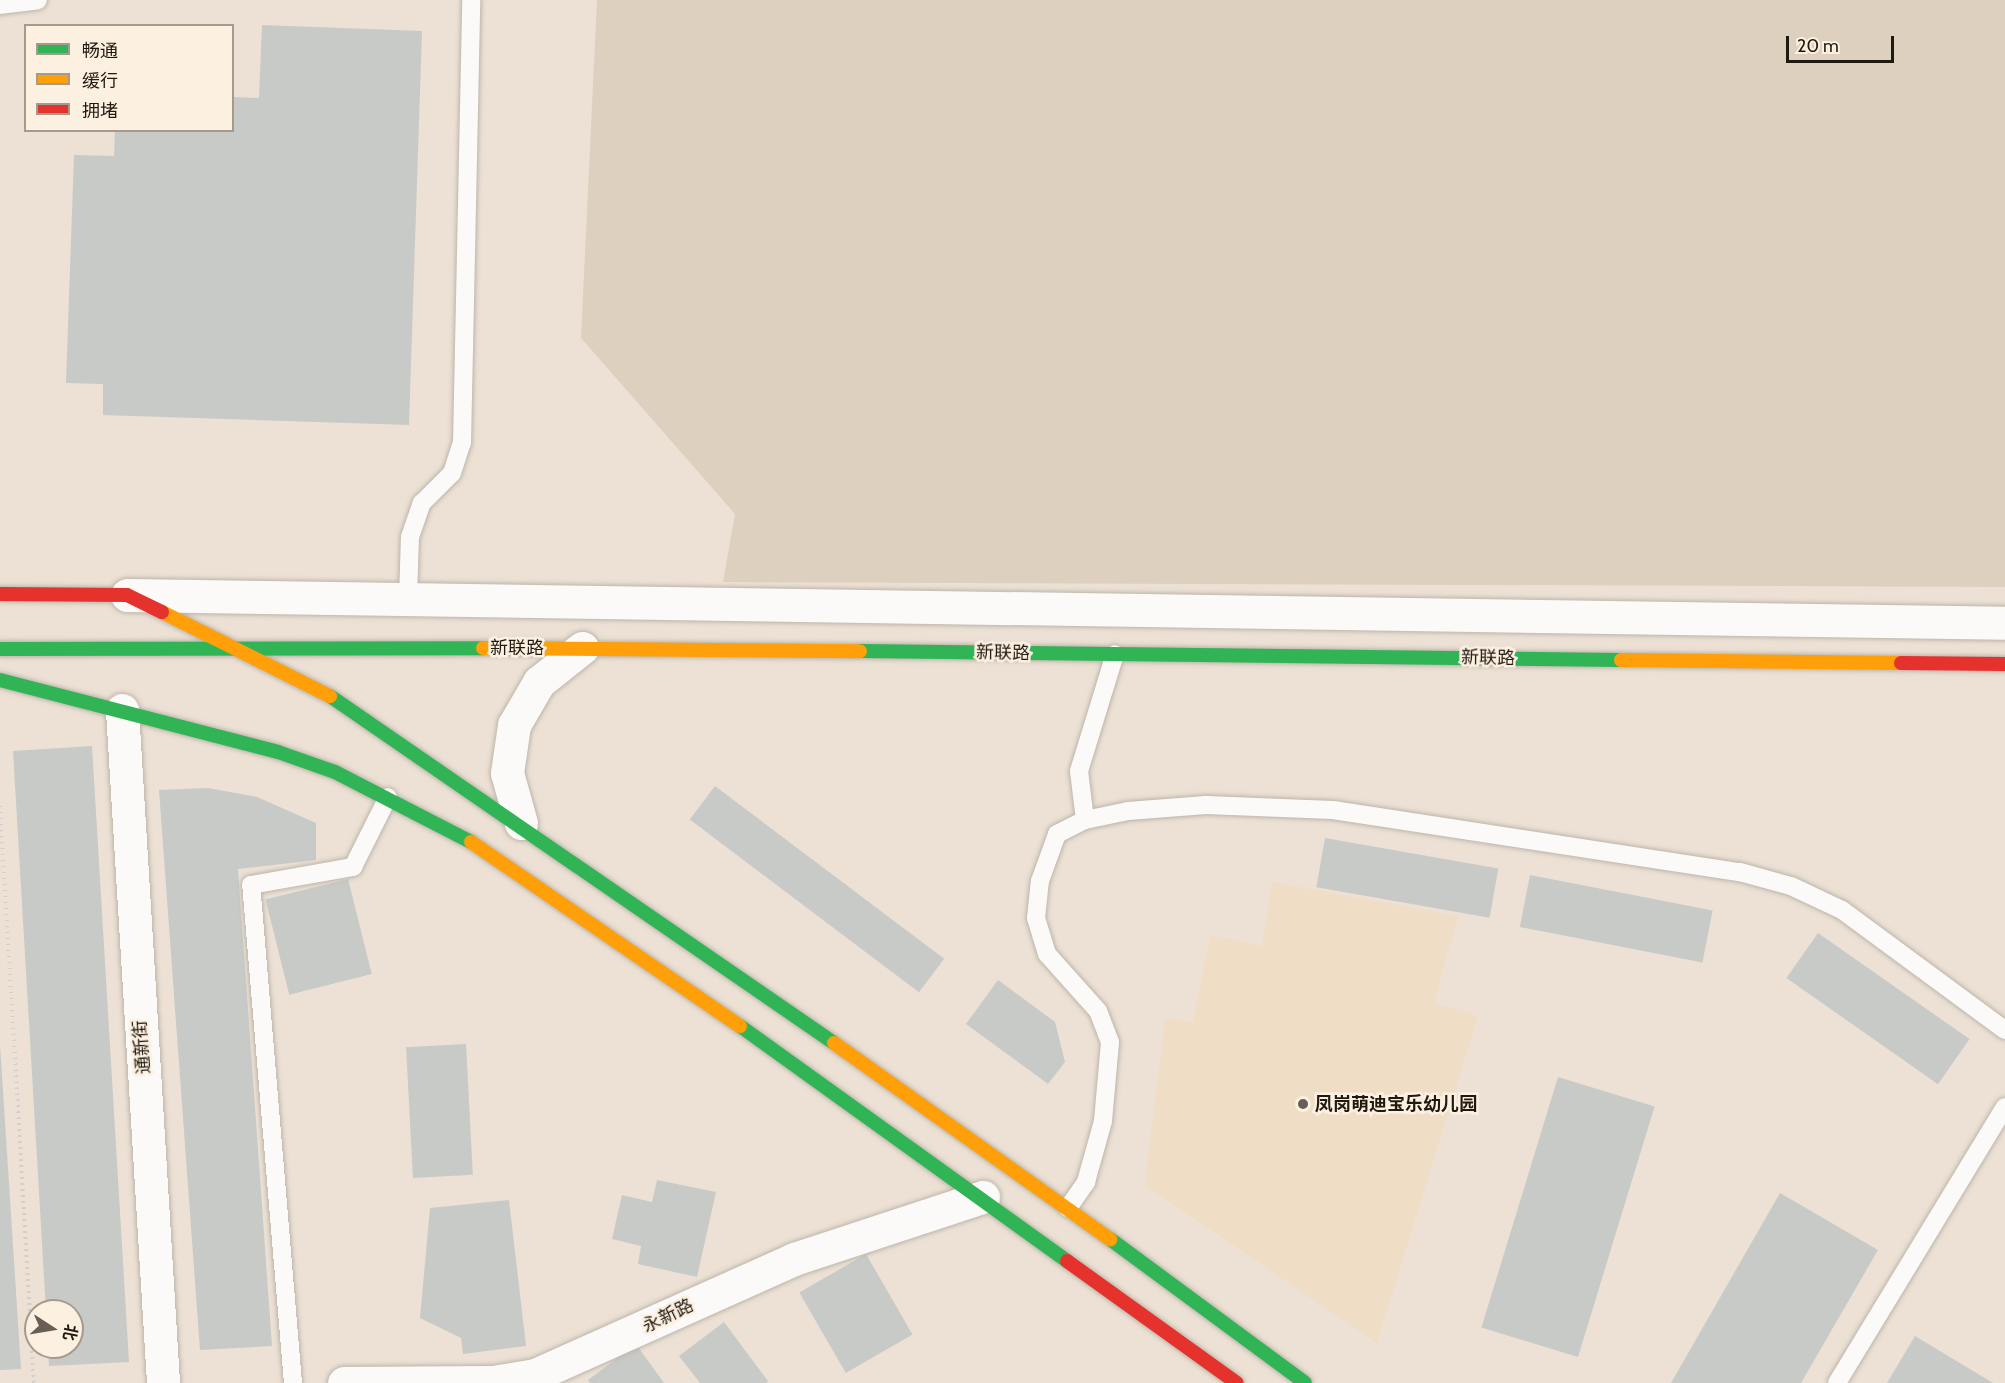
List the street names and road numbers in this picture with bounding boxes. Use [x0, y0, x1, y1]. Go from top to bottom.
street label: 新联路 [490, 637, 544, 659]
street label: 新联路 [976, 642, 1030, 664]
street label: 新联路 [1461, 647, 1515, 669]
street label: 通新街 [129, 1019, 155, 1075]
street label: 永新路 [639, 1294, 697, 1338]

